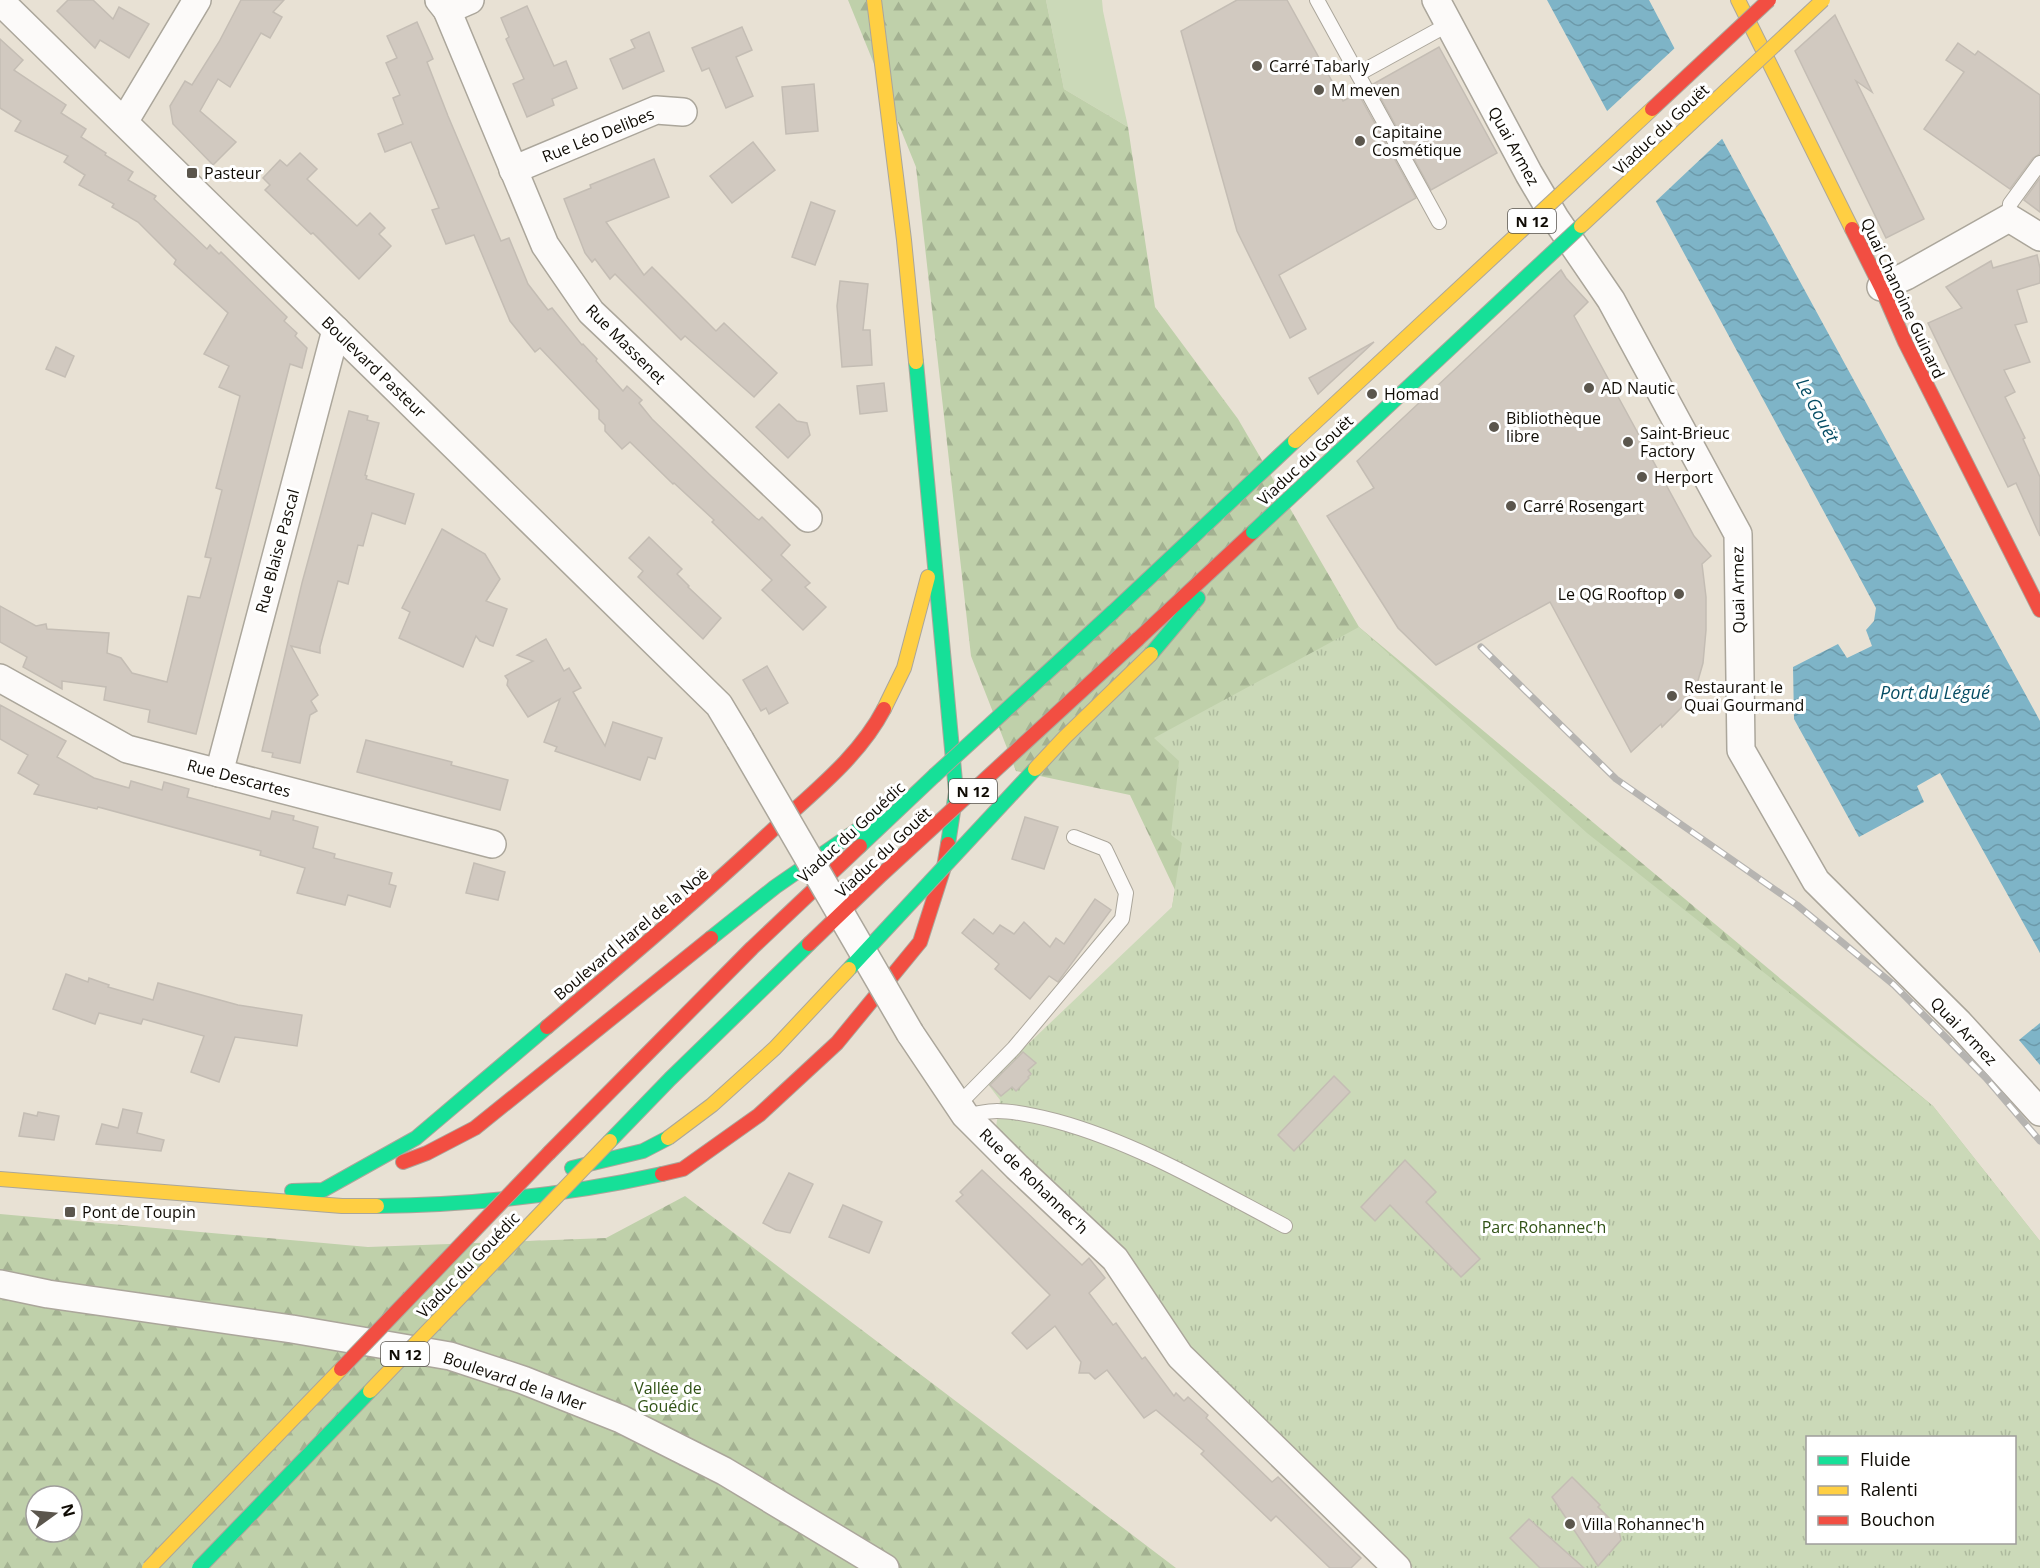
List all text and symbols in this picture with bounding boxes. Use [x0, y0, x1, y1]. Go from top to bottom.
place label: Carré Tabarly [1269, 55, 1370, 77]
marker: Carré Tabarly [1250, 59, 1264, 73]
place label: M meven [1331, 79, 1400, 101]
street label: Viaduc du Gouët [1608, 79, 1714, 179]
marker: M meven [1312, 83, 1326, 97]
street label: Quai Armez [1483, 102, 1545, 190]
street label: Rue Léo Delibes [539, 103, 657, 167]
place label: Capitaine Cosmétique [1372, 121, 1461, 161]
marker: Capitaine Cosmétique [1353, 134, 1367, 148]
place label: Pasteur [204, 162, 262, 184]
marker: Pasteur [185, 166, 199, 180]
road number: N 12 [1508, 209, 1556, 233]
street label: Quai Chanoine Guinard [1856, 214, 1950, 382]
street label: Rue Massenet [581, 299, 671, 389]
street label: Boulevard Pasteur [317, 311, 431, 423]
water label: Le Gouët [1791, 373, 1846, 447]
place label: AD Nautic [1601, 377, 1675, 399]
marker: AD Nautic [1582, 381, 1596, 395]
place label: Homad [1384, 383, 1439, 405]
marker: Homad [1365, 387, 1379, 401]
place label: Bibliothèque libre [1506, 407, 1601, 447]
street label: Viaduc du Gouët [1252, 410, 1358, 510]
marker: Bibliothèque libre [1487, 420, 1501, 434]
place label: Saint-Brieuc Factory [1640, 422, 1730, 462]
marker: Saint-Brieuc Factory [1621, 435, 1635, 449]
place label: Herport [1654, 466, 1713, 488]
marker: Herport [1635, 470, 1649, 484]
street label: Rue Blaise Pascal [250, 487, 304, 615]
place label: Carré Rosengart [1523, 495, 1644, 517]
marker: Carré Rosengart [1504, 499, 1518, 513]
street label: Quai Armez [1726, 546, 1750, 634]
place label: Le QG Rooftop [1558, 583, 1667, 605]
marker: Le QG Rooftop [1672, 587, 1686, 601]
place label: Restaurant le Quai Gourmand [1684, 676, 1804, 716]
water label: Port du Légué [1880, 680, 1990, 704]
marker: Restaurant le Quai Gourmand [1665, 689, 1679, 703]
street label: Rue Descartes [185, 754, 293, 802]
street label: Viaduc du Gouédic [793, 776, 910, 888]
road number: N 12 [949, 779, 997, 803]
street label: Viaduc du Gouët [830, 802, 936, 902]
street label: Boulevard Harel de la Noë [549, 863, 713, 1005]
street label: Quai Armez [1926, 992, 2002, 1070]
street label: Rue de Rohannec'h [975, 1123, 1093, 1239]
place label: Pont de Toupin [82, 1201, 196, 1223]
marker: Pont de Toupin [63, 1205, 77, 1219]
street label: Viaduc du Gouédic [412, 1207, 524, 1323]
park label: Parc Rohannec'h [1482, 1216, 1606, 1238]
road number: N 12 [381, 1342, 429, 1366]
street label: Boulevard de la Mer [440, 1346, 590, 1416]
park label: Vallée de Gouédic [634, 1377, 702, 1417]
legend [1806, 1436, 2016, 1544]
text: Fluide [1860, 1447, 1911, 1471]
text: Ralenti [1860, 1477, 1918, 1501]
north arrow [24, 1484, 84, 1544]
text: N [56, 1501, 81, 1519]
text: Bouchon [1860, 1507, 1935, 1531]
place label: Villa Rohannec'h [1582, 1513, 1705, 1535]
marker: Villa Rohannec'h [1563, 1517, 1577, 1531]

